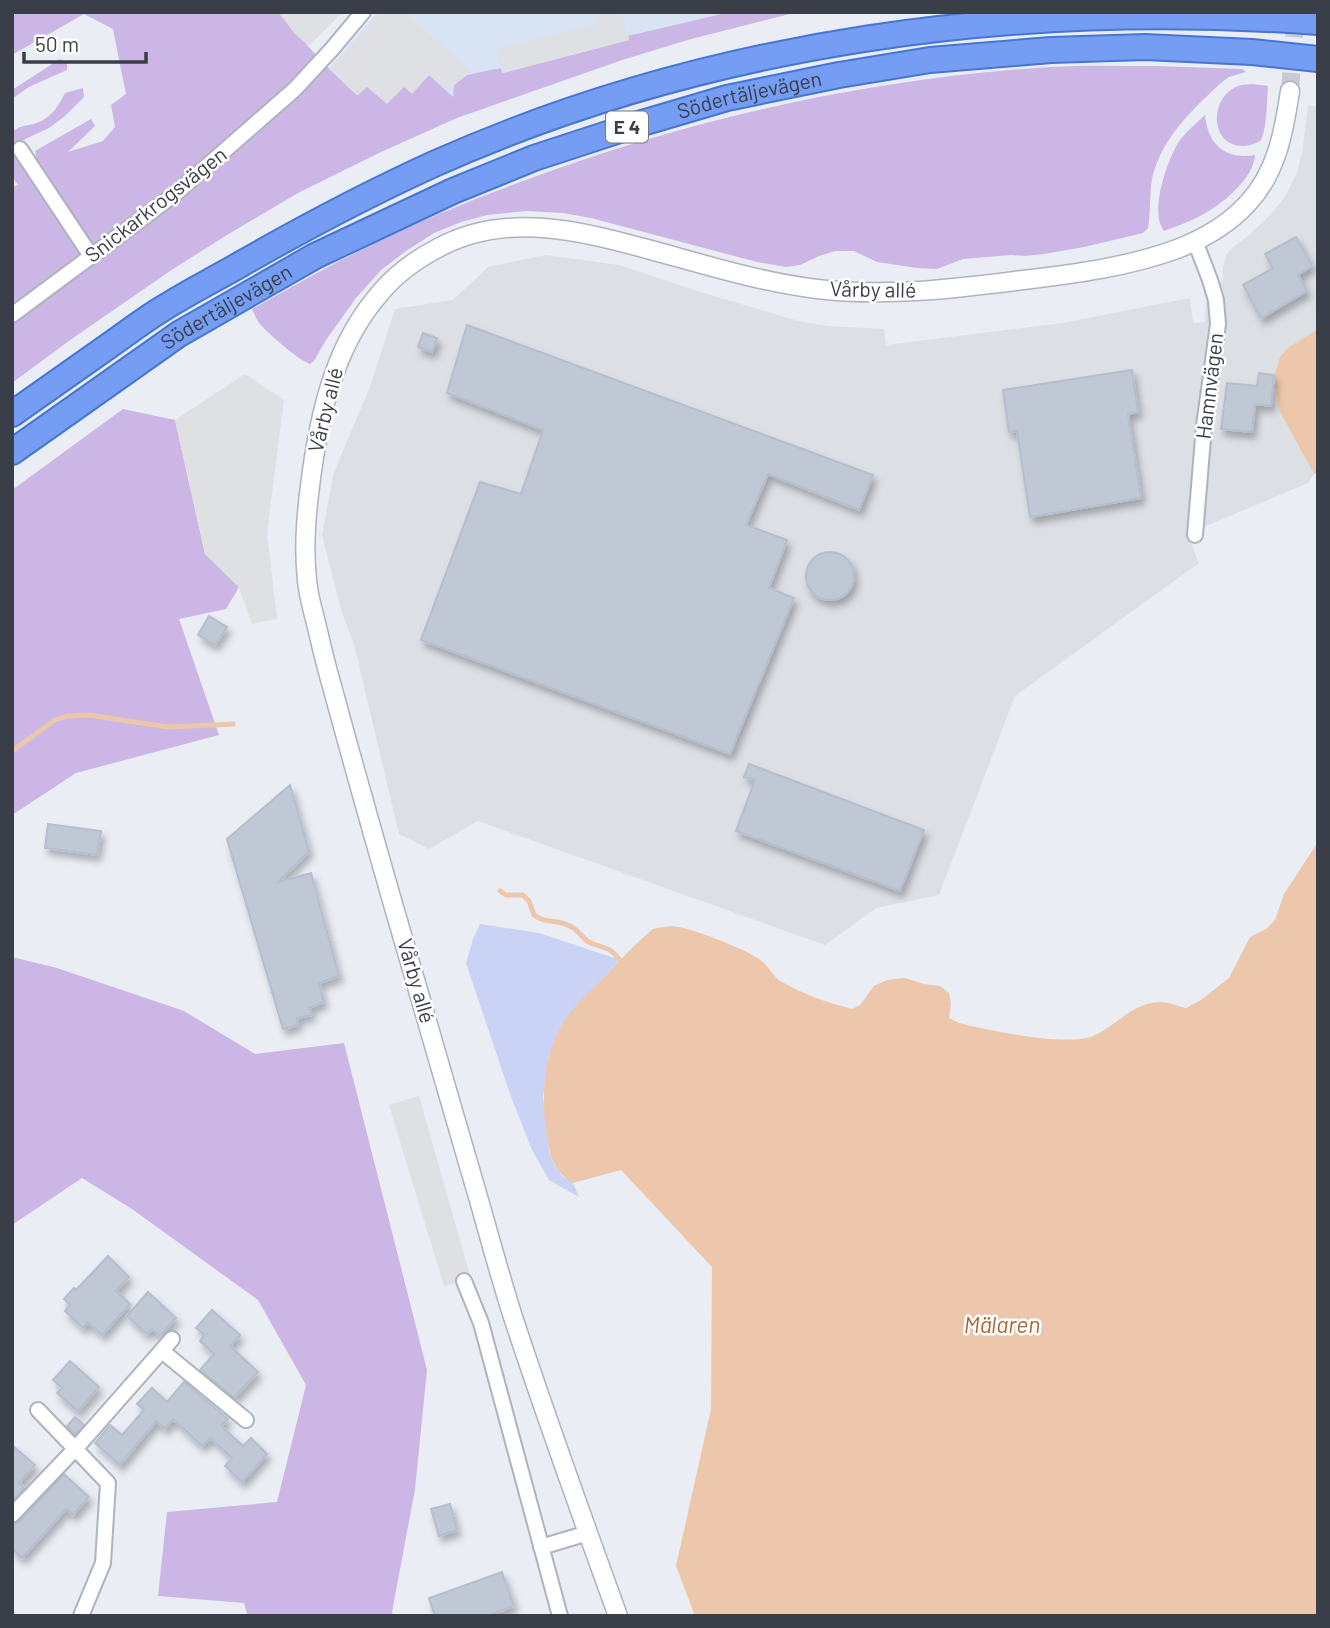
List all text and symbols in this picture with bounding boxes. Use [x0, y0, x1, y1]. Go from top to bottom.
scale bar [24, 21, 147, 65]
text: 50 m [35, 31, 79, 56]
street label: Södertäljevägen [674, 65, 824, 123]
road number: E 4 [606, 111, 648, 142]
street label: Snickarkrogsvägen [79, 141, 231, 267]
street label: Södertäljevägen [155, 258, 296, 354]
street label: Vårby allé [830, 275, 916, 302]
street label: Hamnvägen [1190, 331, 1227, 441]
street label: Vårby allé [302, 365, 347, 455]
street label: Vårby allé [394, 936, 441, 1026]
water label: Mälaren [964, 1310, 1040, 1338]

